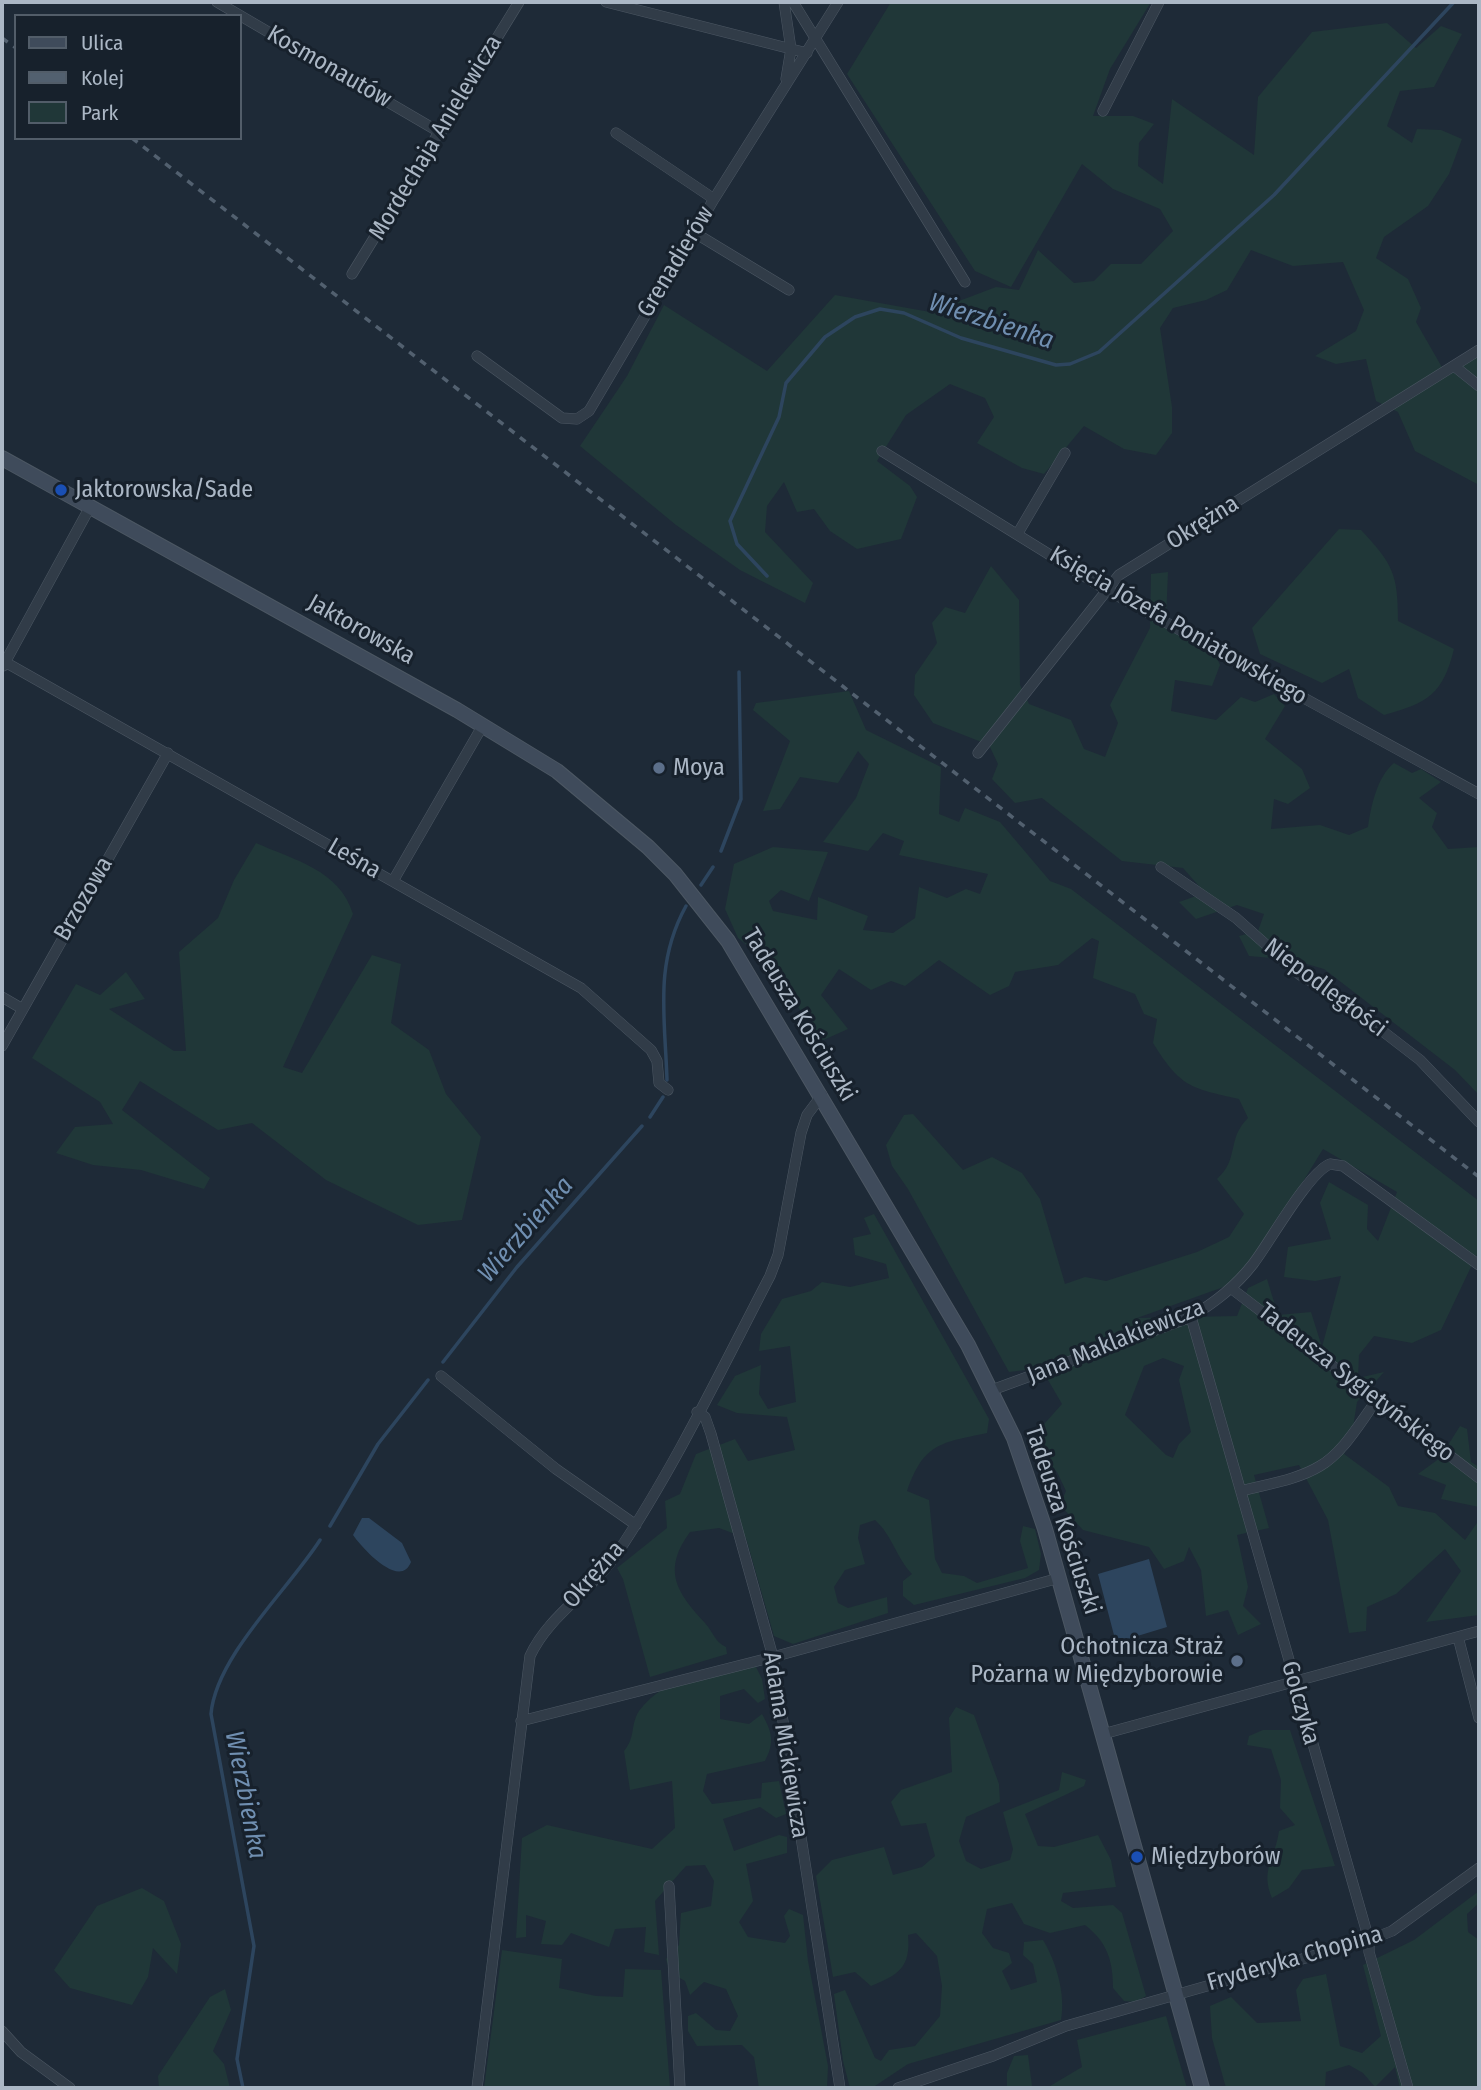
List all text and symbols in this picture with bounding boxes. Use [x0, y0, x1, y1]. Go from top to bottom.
legend [14, 14, 242, 140]
street label: Kosmonautów [262, 20, 396, 114]
text: Ulica [81, 30, 123, 56]
street label: Mordechaja Anielewicza [363, 30, 509, 246]
text: Kolej [81, 65, 124, 91]
text: Park [81, 100, 118, 126]
street label: Grenadierów [632, 201, 720, 323]
water label: Wierzbienka [925, 287, 1057, 357]
place label: Jaktorowska/Sade [75, 476, 253, 504]
marker: Jaktorowska/Sade [53, 482, 69, 498]
street label: Okrężna [1162, 490, 1244, 556]
street label: Księcia Józefa Poniatowskiego [1044, 540, 1312, 712]
street label: Jaktorowska [302, 589, 420, 671]
place label: Moya [673, 754, 725, 782]
marker: Moya [651, 760, 667, 776]
street label: Leśna [322, 832, 386, 886]
street label: Brzozowa [48, 852, 120, 946]
street label: Tadeusza Kościuszki [736, 923, 862, 1107]
street label: Niepodległości [1258, 933, 1392, 1043]
water label: Wierzbienka [472, 1171, 580, 1289]
street label: Jana Maklakiewicza [1023, 1293, 1209, 1391]
street label: Tadeusza Sygietyńskiego [1252, 1297, 1460, 1469]
street label: Tadeusza Kościuszki [1018, 1422, 1106, 1618]
street label: Okrężna [557, 1536, 631, 1614]
place label: Ochotnicza Straż Pożarna w Międzyborowie [971, 1633, 1223, 1689]
street label: Adama Mickiewicza [756, 1650, 814, 1840]
marker: Ochotnicza Straż Pożarna w Międzyborowie [1229, 1653, 1245, 1669]
street label: Golczyka [1274, 1658, 1326, 1748]
water label: Wierzbienka [217, 1728, 273, 1862]
place label: Międzyborów [1151, 1843, 1280, 1871]
marker: Międzyborów [1129, 1849, 1145, 1865]
street label: Fryderyka Chopina [1204, 1920, 1386, 1998]

